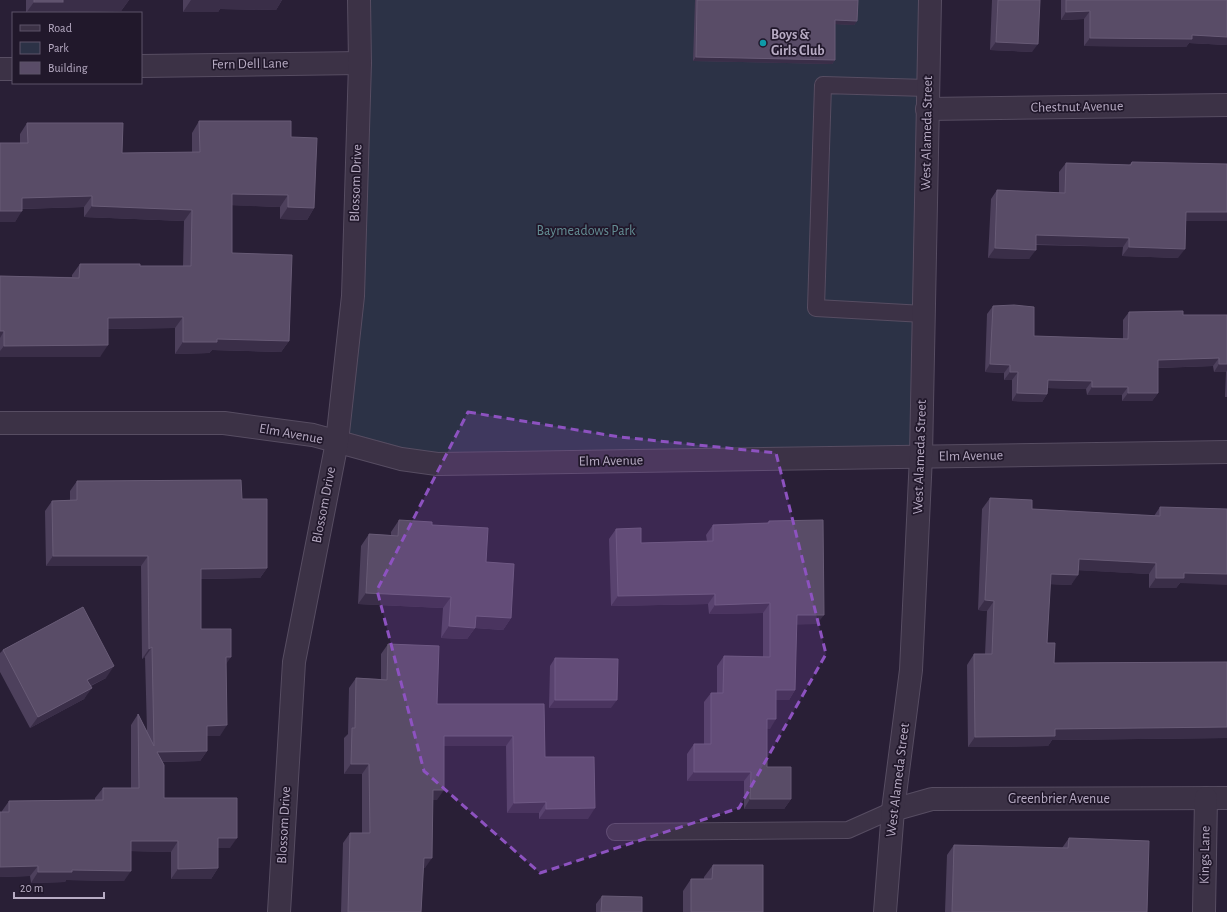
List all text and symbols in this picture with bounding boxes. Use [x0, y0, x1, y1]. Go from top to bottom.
legend [12, 12, 142, 84]
text: Road [48, 22, 72, 34]
place label: Boys & Girls Club [771, 28, 825, 58]
marker: Boys & Girls Club [758, 38, 768, 48]
text: Park [48, 42, 69, 54]
street label: Fern Dell Lane [212, 56, 288, 72]
text: Building [48, 62, 88, 74]
street label: West Alameda Street [919, 75, 935, 191]
street label: Chestnut Avenue [1031, 99, 1123, 115]
street label: Blossom Drive [348, 144, 364, 222]
park label: Baymeadows Park [537, 224, 636, 238]
street label: West Alameda Street [911, 399, 929, 515]
street label: Elm Avenue [258, 422, 324, 446]
street label: Elm Avenue [939, 448, 1003, 464]
street label: Elm Avenue [579, 453, 643, 469]
street label: Blossom Drive [310, 466, 338, 544]
street label: West Alameda Street [884, 722, 912, 838]
street label: Blossom Drive [275, 786, 293, 864]
street label: Greenbrier Avenue [1008, 792, 1110, 806]
street label: Kings Lane [1197, 826, 1213, 884]
scale bar [14, 874, 104, 900]
text: 20 m [20, 882, 43, 894]

